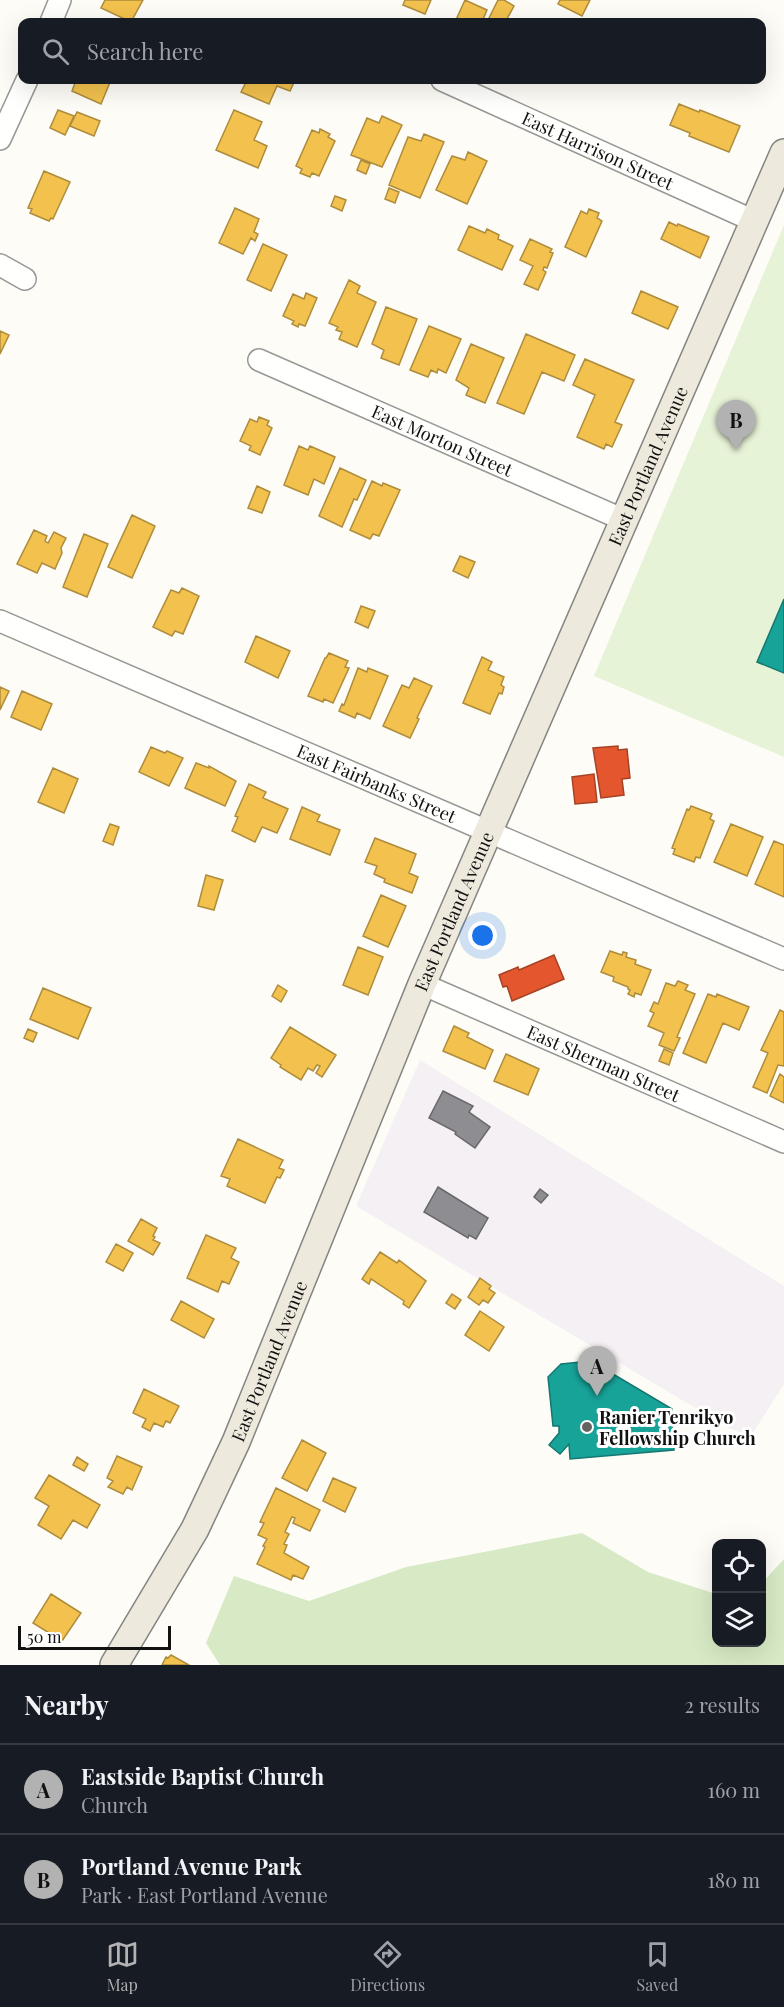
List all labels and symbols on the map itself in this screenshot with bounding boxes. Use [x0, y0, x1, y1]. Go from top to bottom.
street label: East Harrison Street [518, 106, 678, 195]
street label: East Portland Avenue [602, 382, 693, 549]
street label: East Morton Street [368, 399, 517, 482]
pin: B [716, 400, 756, 450]
street label: East Fairbanks Street [293, 738, 460, 828]
street label: East Portland Avenue [408, 828, 499, 995]
your location [468, 921, 497, 950]
street label: East Sherman Street [523, 1019, 684, 1107]
street label: East Portland Avenue [225, 1277, 312, 1445]
pin: A [578, 1346, 616, 1396]
place label: Ranier Tenrikyo Fellowship Church [599, 1405, 756, 1450]
marker: Ranier Tenrikyo Fellowship Church [580, 1420, 594, 1434]
scale bar [18, 1623, 171, 1650]

